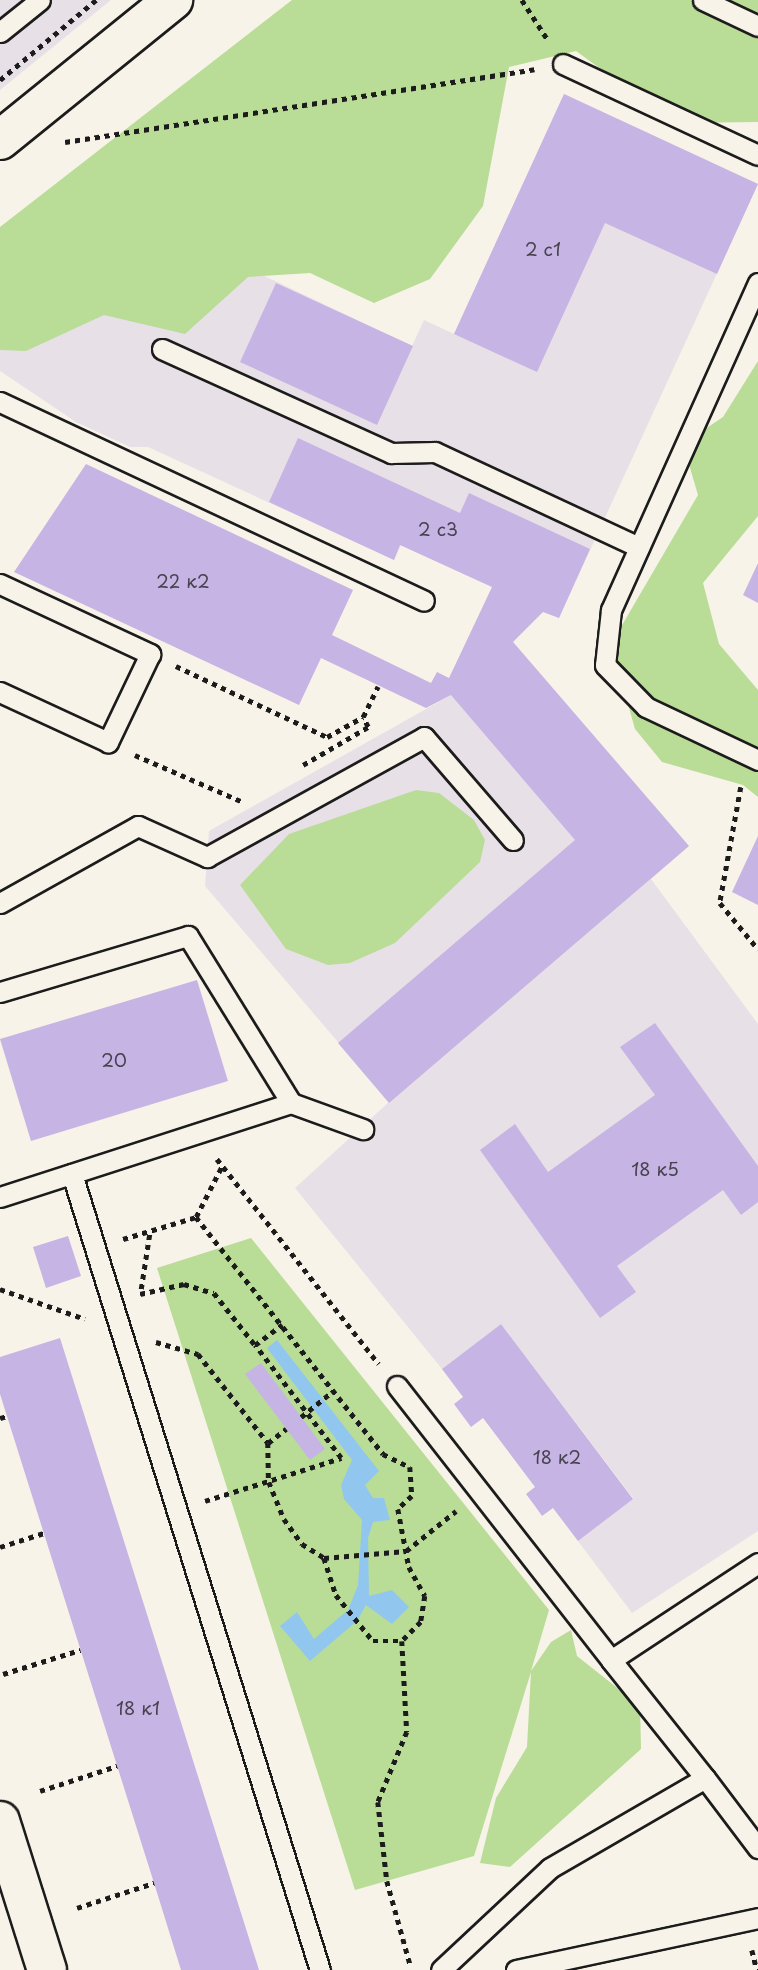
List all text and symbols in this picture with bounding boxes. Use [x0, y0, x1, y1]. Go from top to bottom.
house number: 2 с1 [525, 238, 561, 260]
house number: 2 с3 [418, 518, 458, 540]
house number: 22 к2 [156, 570, 210, 592]
house number: 20 [101, 1049, 127, 1071]
house number: 18 к5 [631, 1158, 679, 1180]
house number: 18 к2 [533, 1446, 581, 1468]
house number: 18 к1 [116, 1697, 160, 1719]

